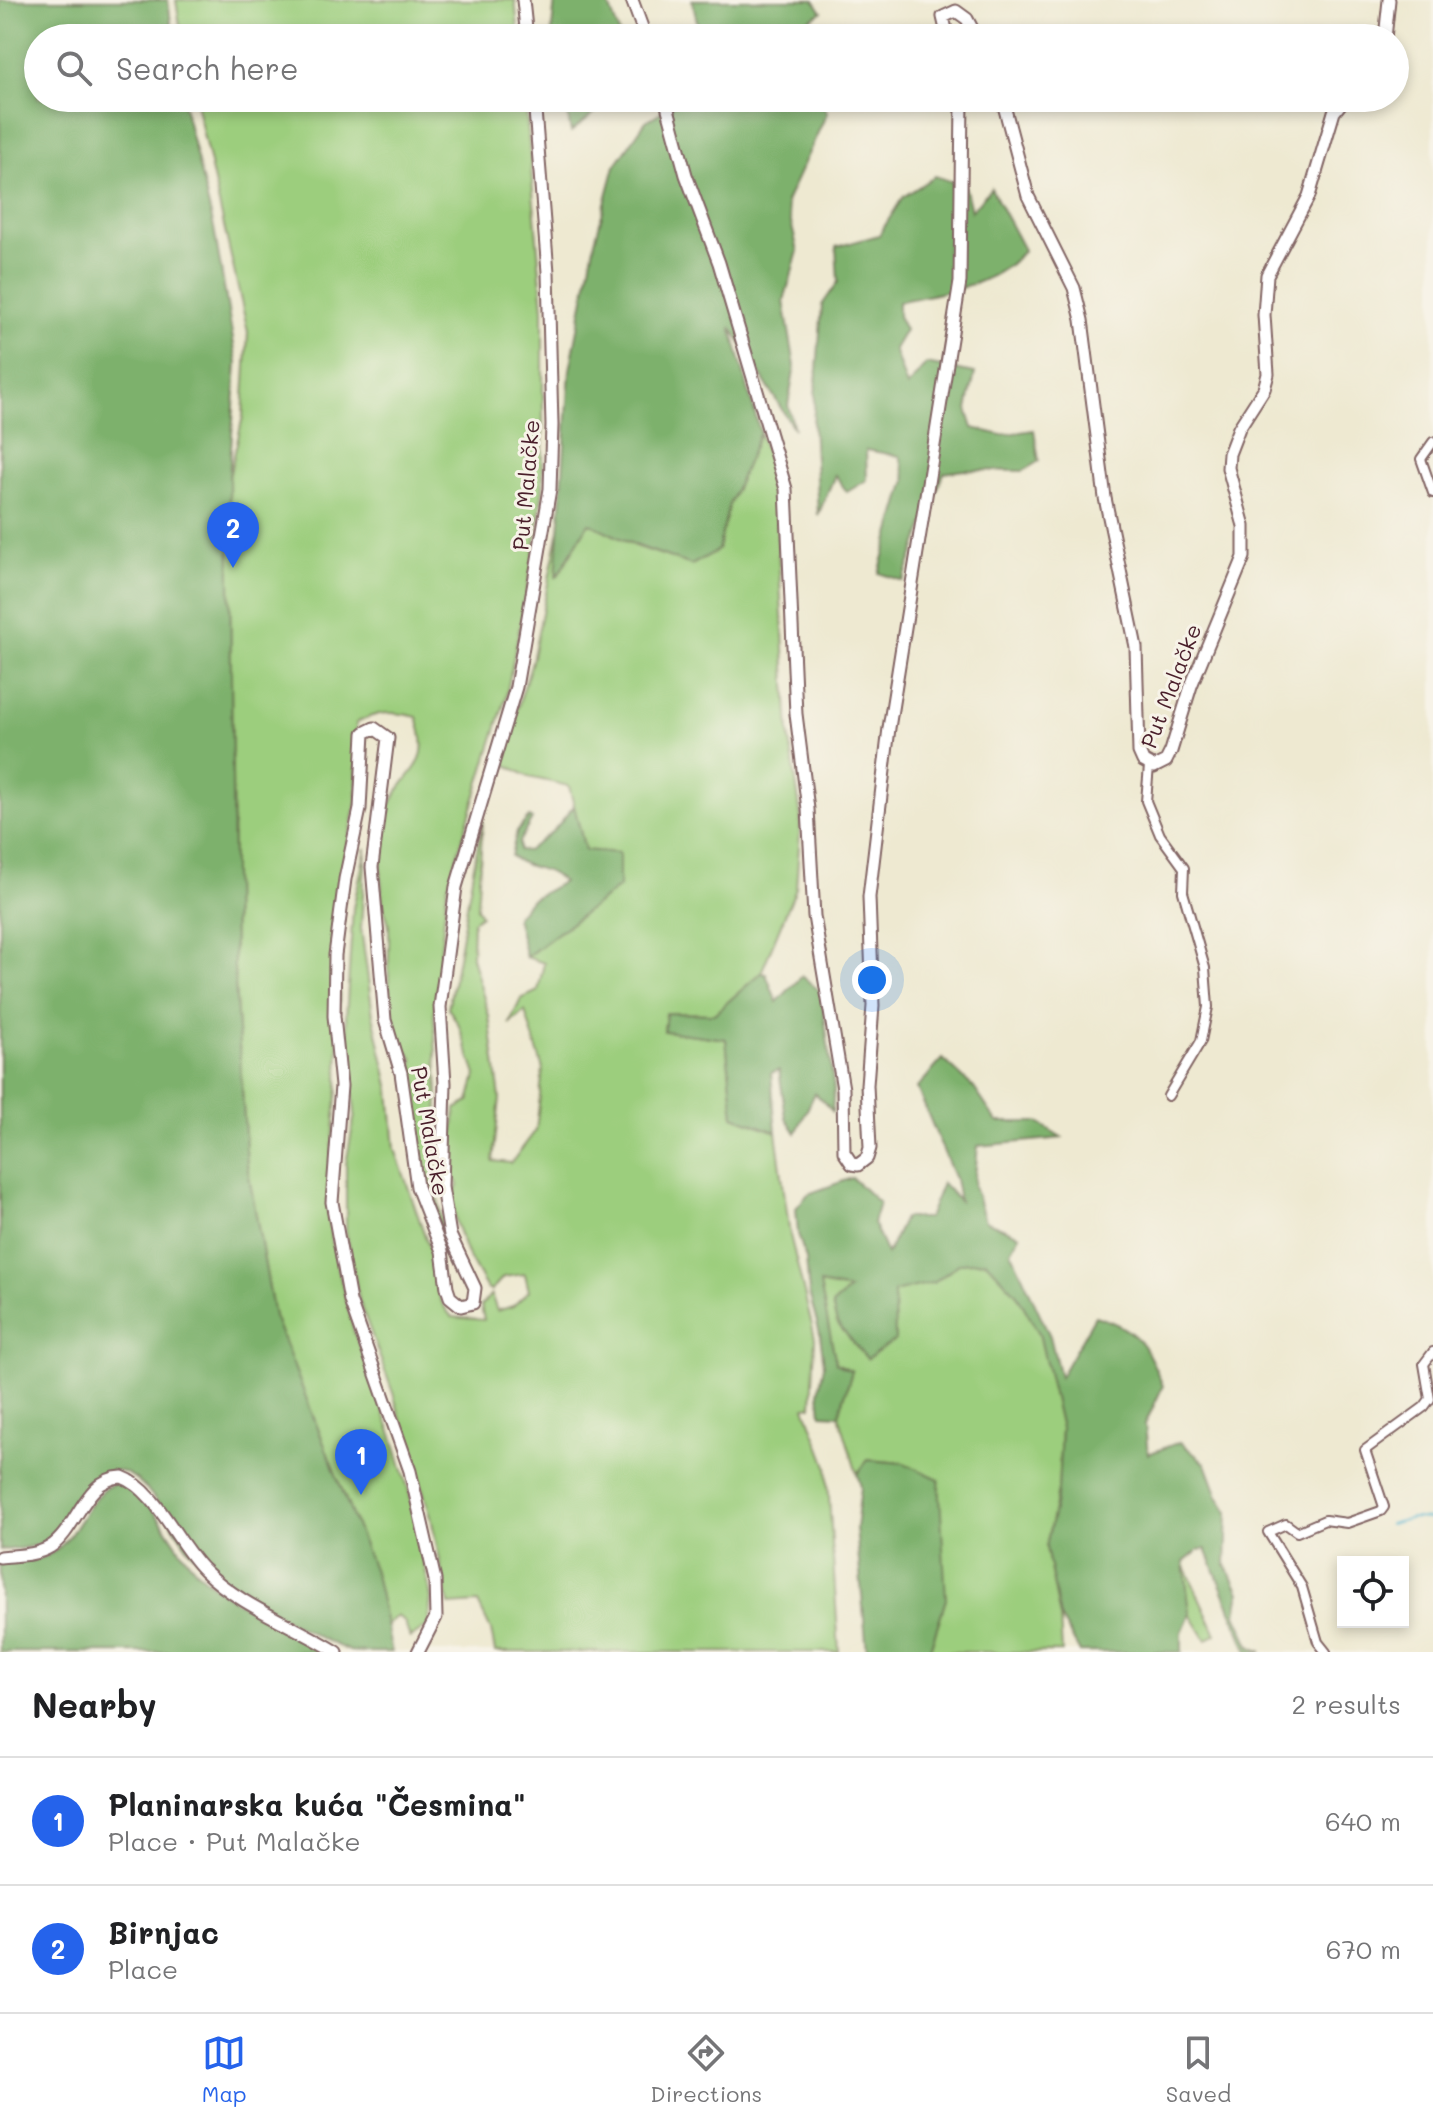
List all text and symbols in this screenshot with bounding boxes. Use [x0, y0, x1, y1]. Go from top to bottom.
search box [24, 24, 1409, 112]
icon: search [52, 46, 96, 90]
text: Search here [116, 48, 299, 88]
street label: Put Malačke [505, 418, 546, 551]
pin: 2 [207, 502, 259, 568]
street label: Put Malačke [1134, 620, 1208, 752]
your location [852, 960, 892, 1000]
street label: Put Malačke [405, 1064, 456, 1198]
pin: 1 [335, 1429, 387, 1495]
map controls [1337, 1556, 1409, 1628]
button: locate [1337, 1556, 1409, 1628]
text: Nearby [32, 1682, 157, 1727]
text: 2 results [1292, 1687, 1401, 1721]
text: Planinarska kuća "Česmina" [108, 1784, 526, 1824]
text: 1 [52, 1804, 64, 1838]
text: 640 m [1325, 1804, 1401, 1838]
text: Place · Put Malačke [108, 1824, 361, 1858]
text: Birnjac [108, 1912, 219, 1952]
text: 2 [51, 1932, 65, 1966]
text: 670 m [1326, 1932, 1401, 1966]
text: Place [108, 1952, 178, 1986]
tab: Map [202, 2031, 247, 2108]
tab: Directions [650, 2031, 762, 2108]
tab: Saved [1166, 2031, 1231, 2108]

